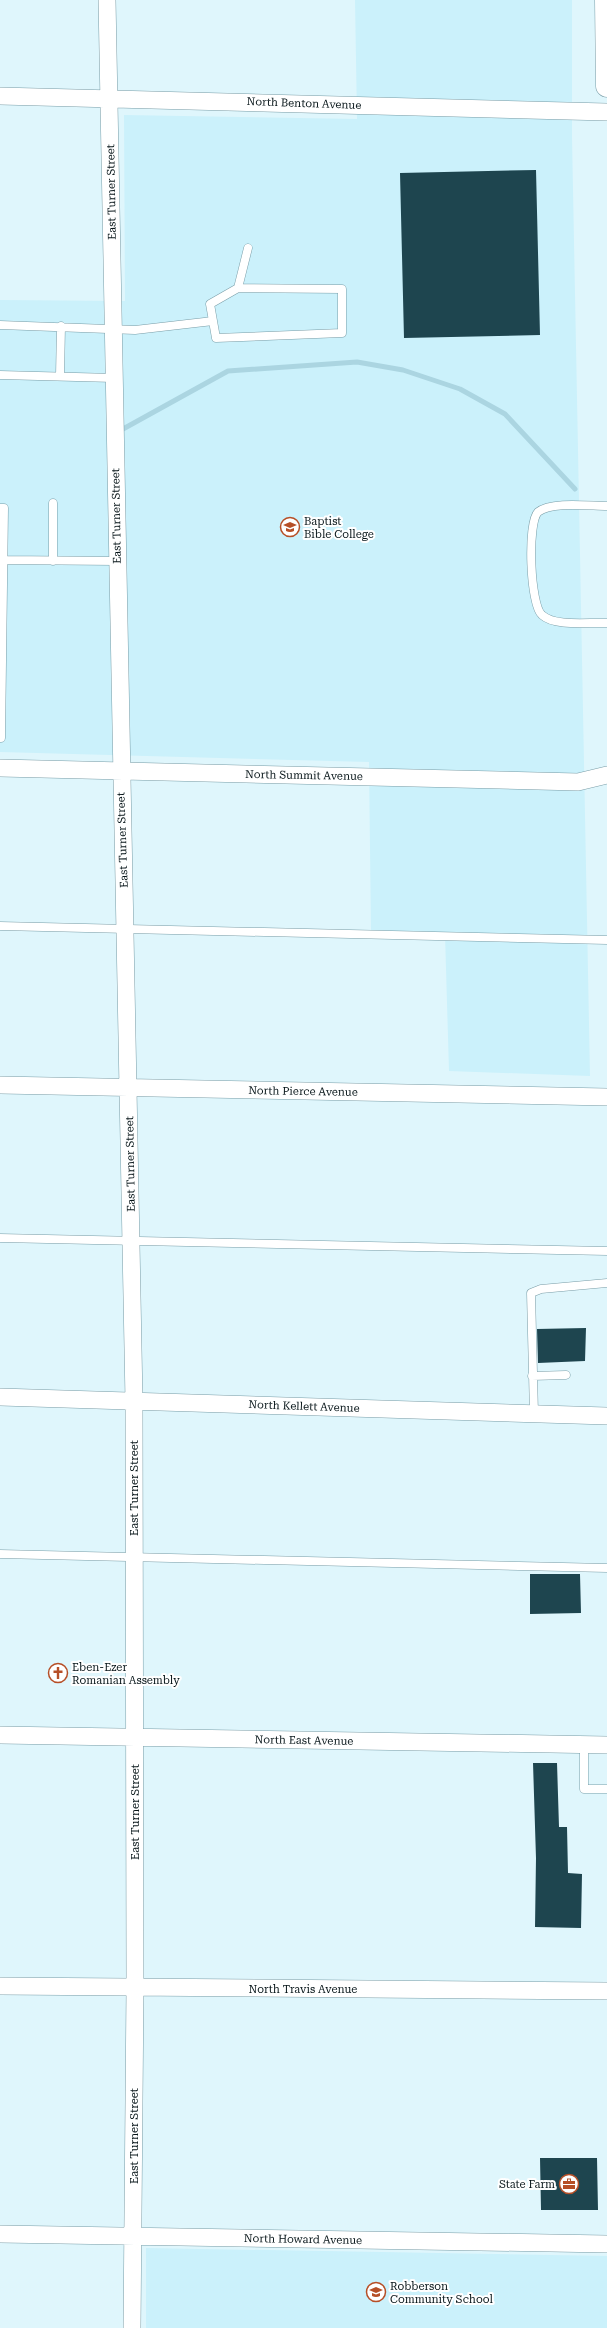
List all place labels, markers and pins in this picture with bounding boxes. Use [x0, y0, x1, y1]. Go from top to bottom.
place label: Baptist Bible College [304, 515, 374, 541]
school or university icon: Baptist Bible College [279, 516, 301, 538]
place label: Eben-Ezer Romanian Assembly [72, 1661, 180, 1687]
church icon: Eben-Ezer Romanian Assembly [47, 1662, 69, 1684]
office icon: State Farm [558, 2173, 580, 2195]
place label: State Farm [499, 2178, 555, 2191]
place label: Robberson Community School [390, 2280, 493, 2306]
school or university icon: Robberson Community School [365, 2281, 387, 2303]

